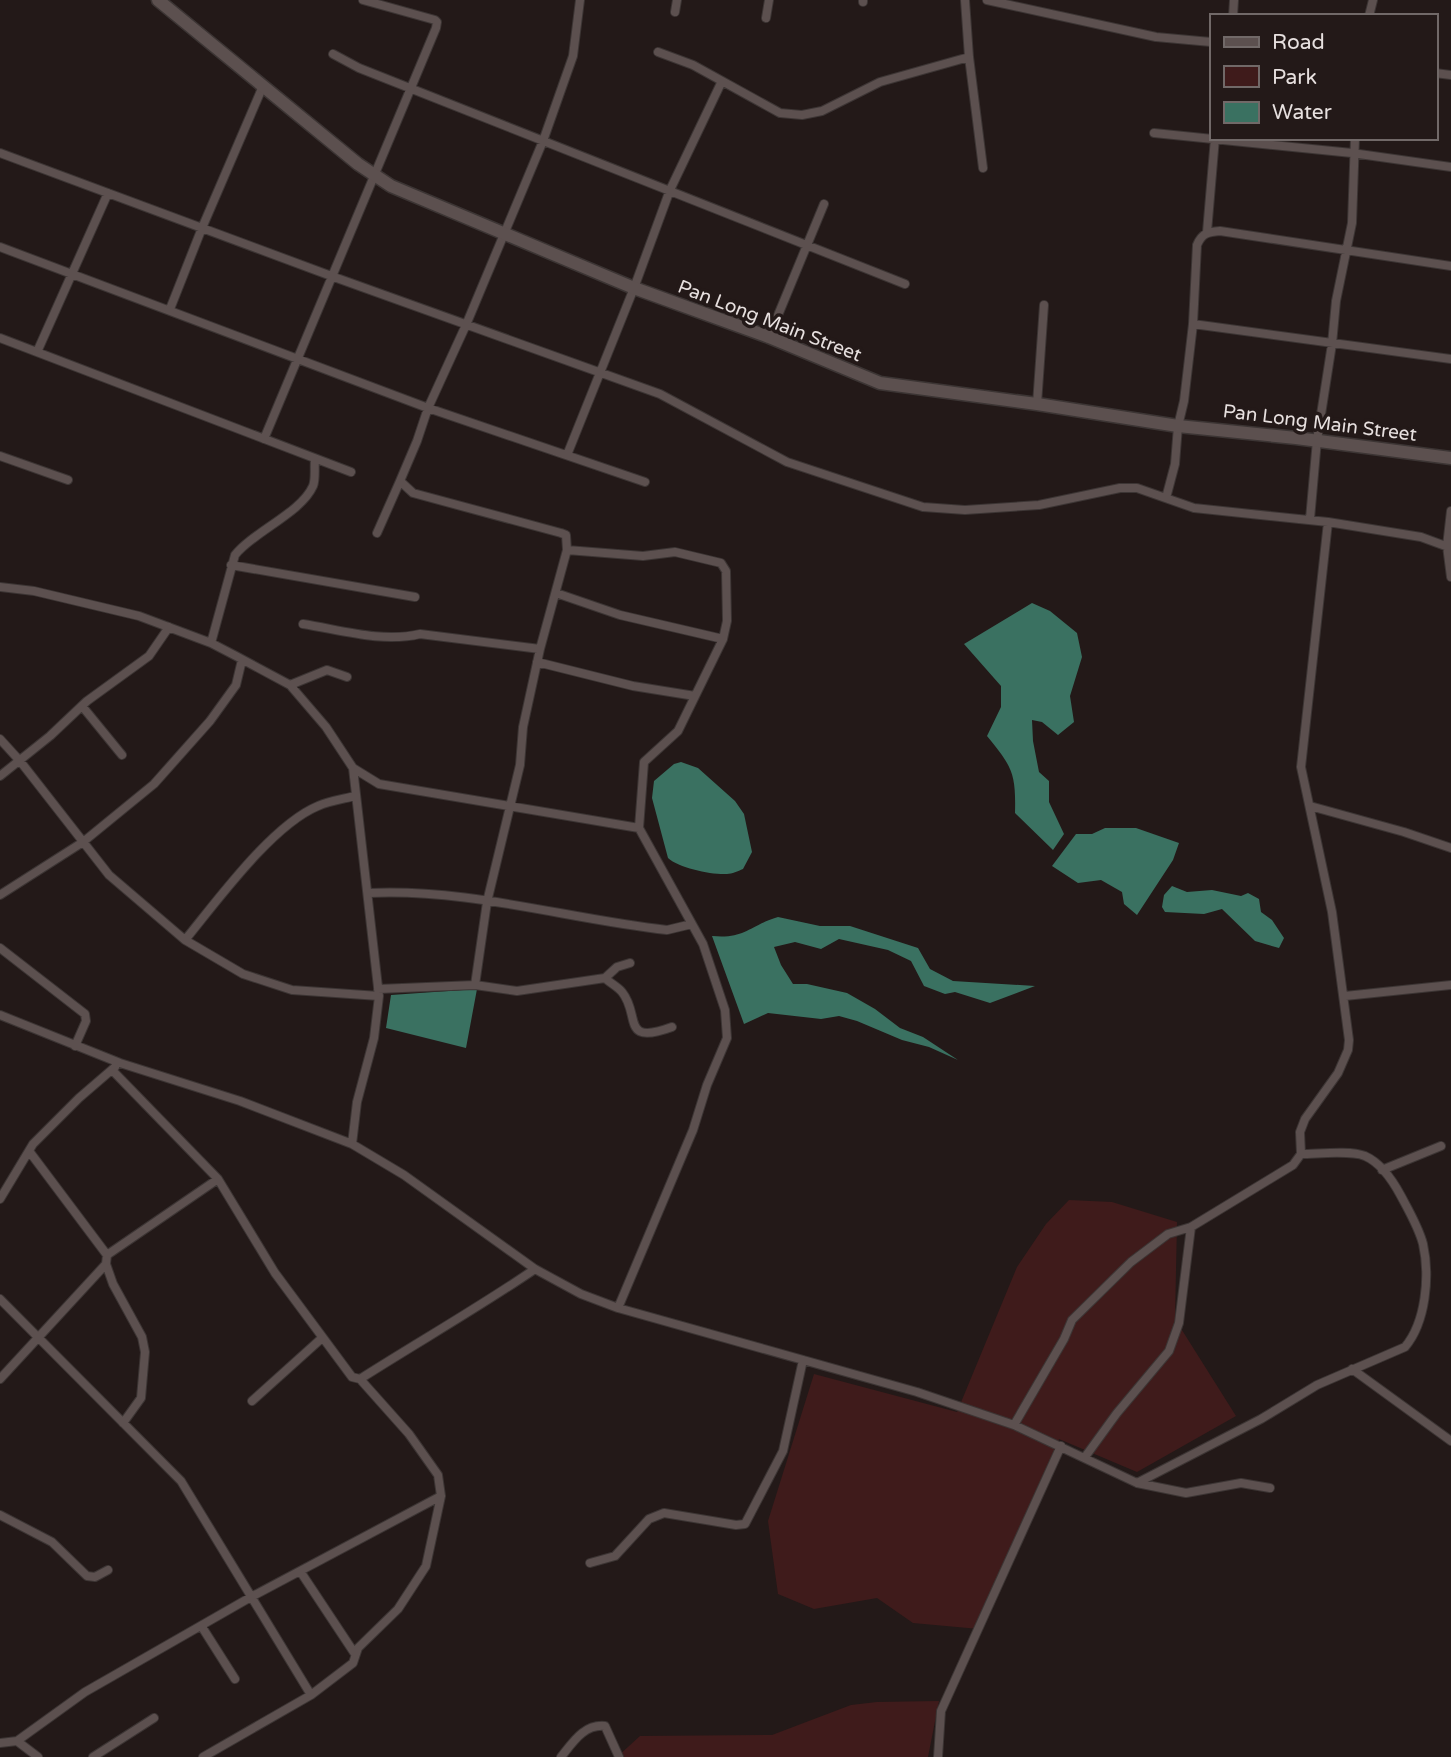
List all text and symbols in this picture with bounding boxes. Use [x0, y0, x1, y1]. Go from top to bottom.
legend [1210, 14, 1437, 140]
text: Road [1272, 30, 1325, 55]
text: Park [1272, 65, 1317, 90]
text: Water [1272, 100, 1332, 125]
street label: Pan Long Main Street [675, 276, 865, 366]
street label: Pan Long Main Street [1222, 400, 1418, 446]

